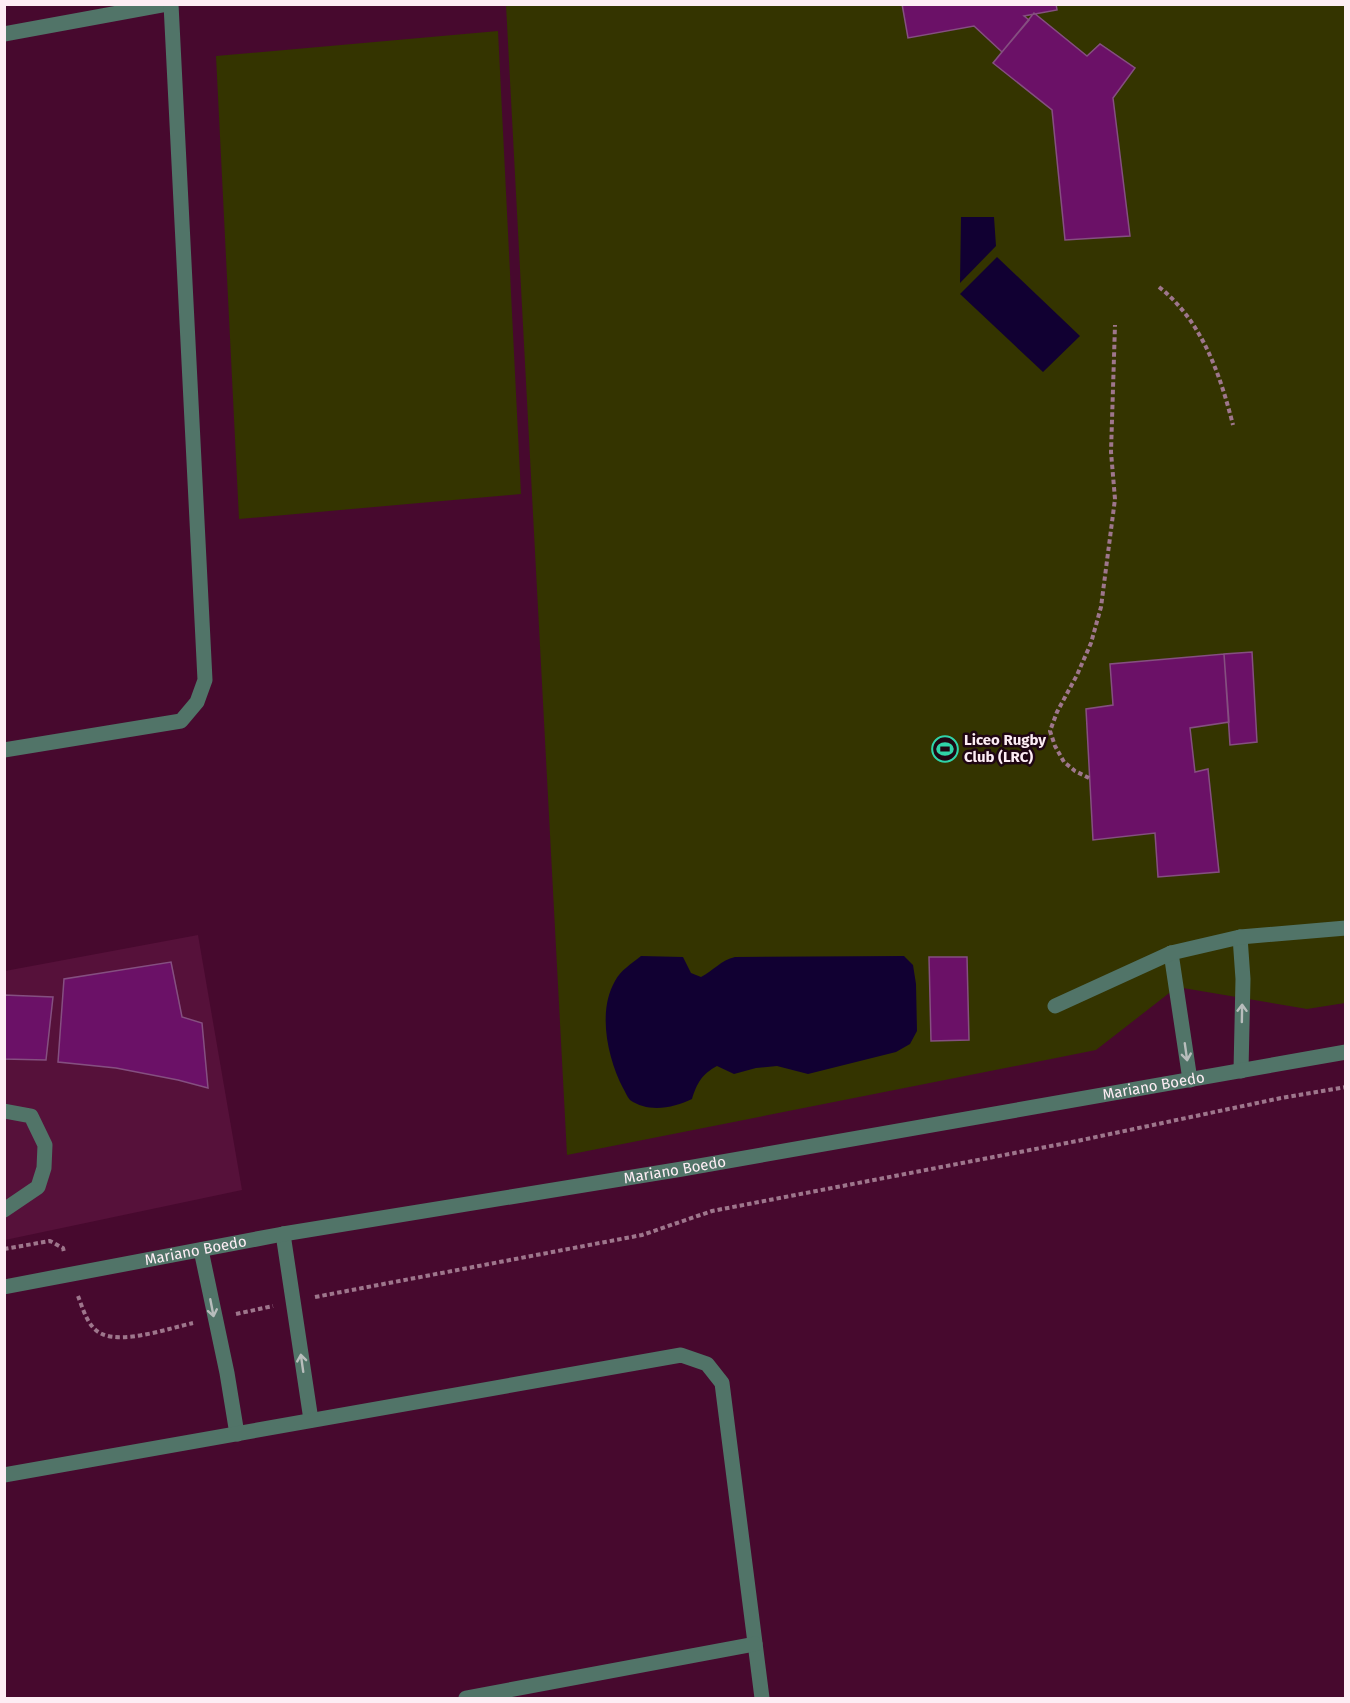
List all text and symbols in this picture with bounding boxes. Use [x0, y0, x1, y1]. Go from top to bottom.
place label: Liceo Rugby Club (LRC) [964, 731, 1046, 766]
sports icon: Liceo Rugby Club (LRC) [930, 734, 960, 764]
one-way arrow [1237, 1003, 1248, 1023]
one-way arrow [1181, 1042, 1192, 1061]
street label: Mariano Boedo [1101, 1068, 1206, 1104]
street label: Mariano Boedo [622, 1152, 727, 1187]
street label: Mariano Boedo [143, 1232, 248, 1269]
one-way arrow [207, 1297, 218, 1317]
one-way arrow [297, 1353, 308, 1373]

